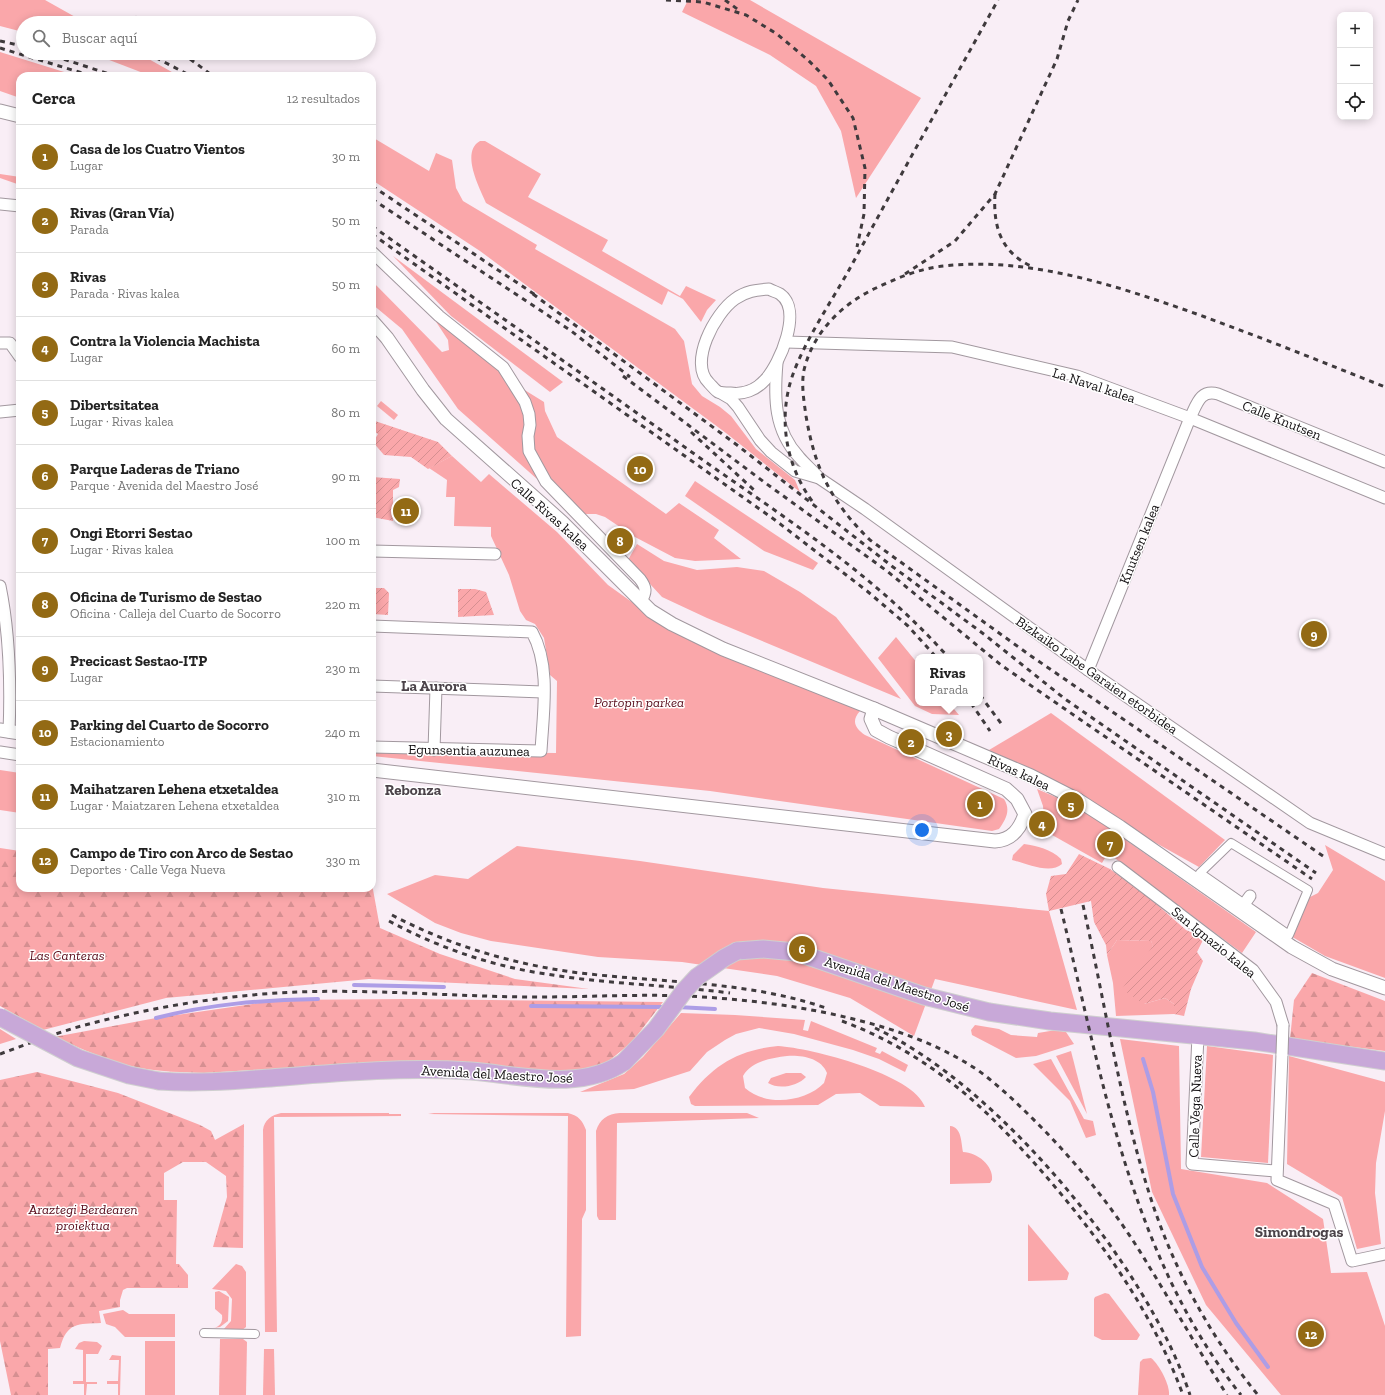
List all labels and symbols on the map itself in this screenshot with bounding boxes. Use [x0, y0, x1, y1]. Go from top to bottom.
street label: La Naval kalea [1050, 364, 1138, 407]
street label: Calle Knutsen [1240, 397, 1324, 444]
pin: 10 [627, 454, 653, 484]
street label: Calle Rivas kalea [507, 475, 593, 554]
pin: 11 [393, 496, 419, 526]
street label: Knutsen kalea [1116, 501, 1163, 587]
pin: 8 [607, 526, 633, 556]
street label: Bizkaiko Labe Garaien etorbidea [1012, 613, 1181, 738]
pin: 9 [1301, 619, 1327, 649]
district label: La Aurora [401, 677, 467, 695]
park label: Portopin parkea [594, 694, 684, 711]
pin: 3 [936, 719, 962, 749]
pin: 2 [898, 727, 924, 757]
street label: Egunsentia auzunea [408, 741, 530, 760]
street label: Rivas kalea [985, 751, 1053, 794]
district label: Rebonza [385, 781, 442, 799]
pin: 1 [967, 789, 993, 819]
pin: 5 [1058, 790, 1084, 820]
pin: 4 [1029, 809, 1055, 839]
your location [912, 820, 932, 840]
pin: 7 [1097, 829, 1123, 859]
street label: San Ignazio kalea [1168, 903, 1260, 982]
pin: 6 [789, 934, 815, 964]
park label: Las Canteras [29, 947, 105, 964]
street label: Avenida del Maestro José [822, 953, 972, 1016]
street label: Calle Vega Nueva [1185, 1054, 1206, 1158]
street label: Avenida del Maestro José [421, 1062, 573, 1087]
park label: Araztegi Berdearen proiektua [27, 1201, 138, 1234]
district label: Simondrogas [1255, 1223, 1343, 1241]
pin: 12 [1298, 1319, 1324, 1349]

